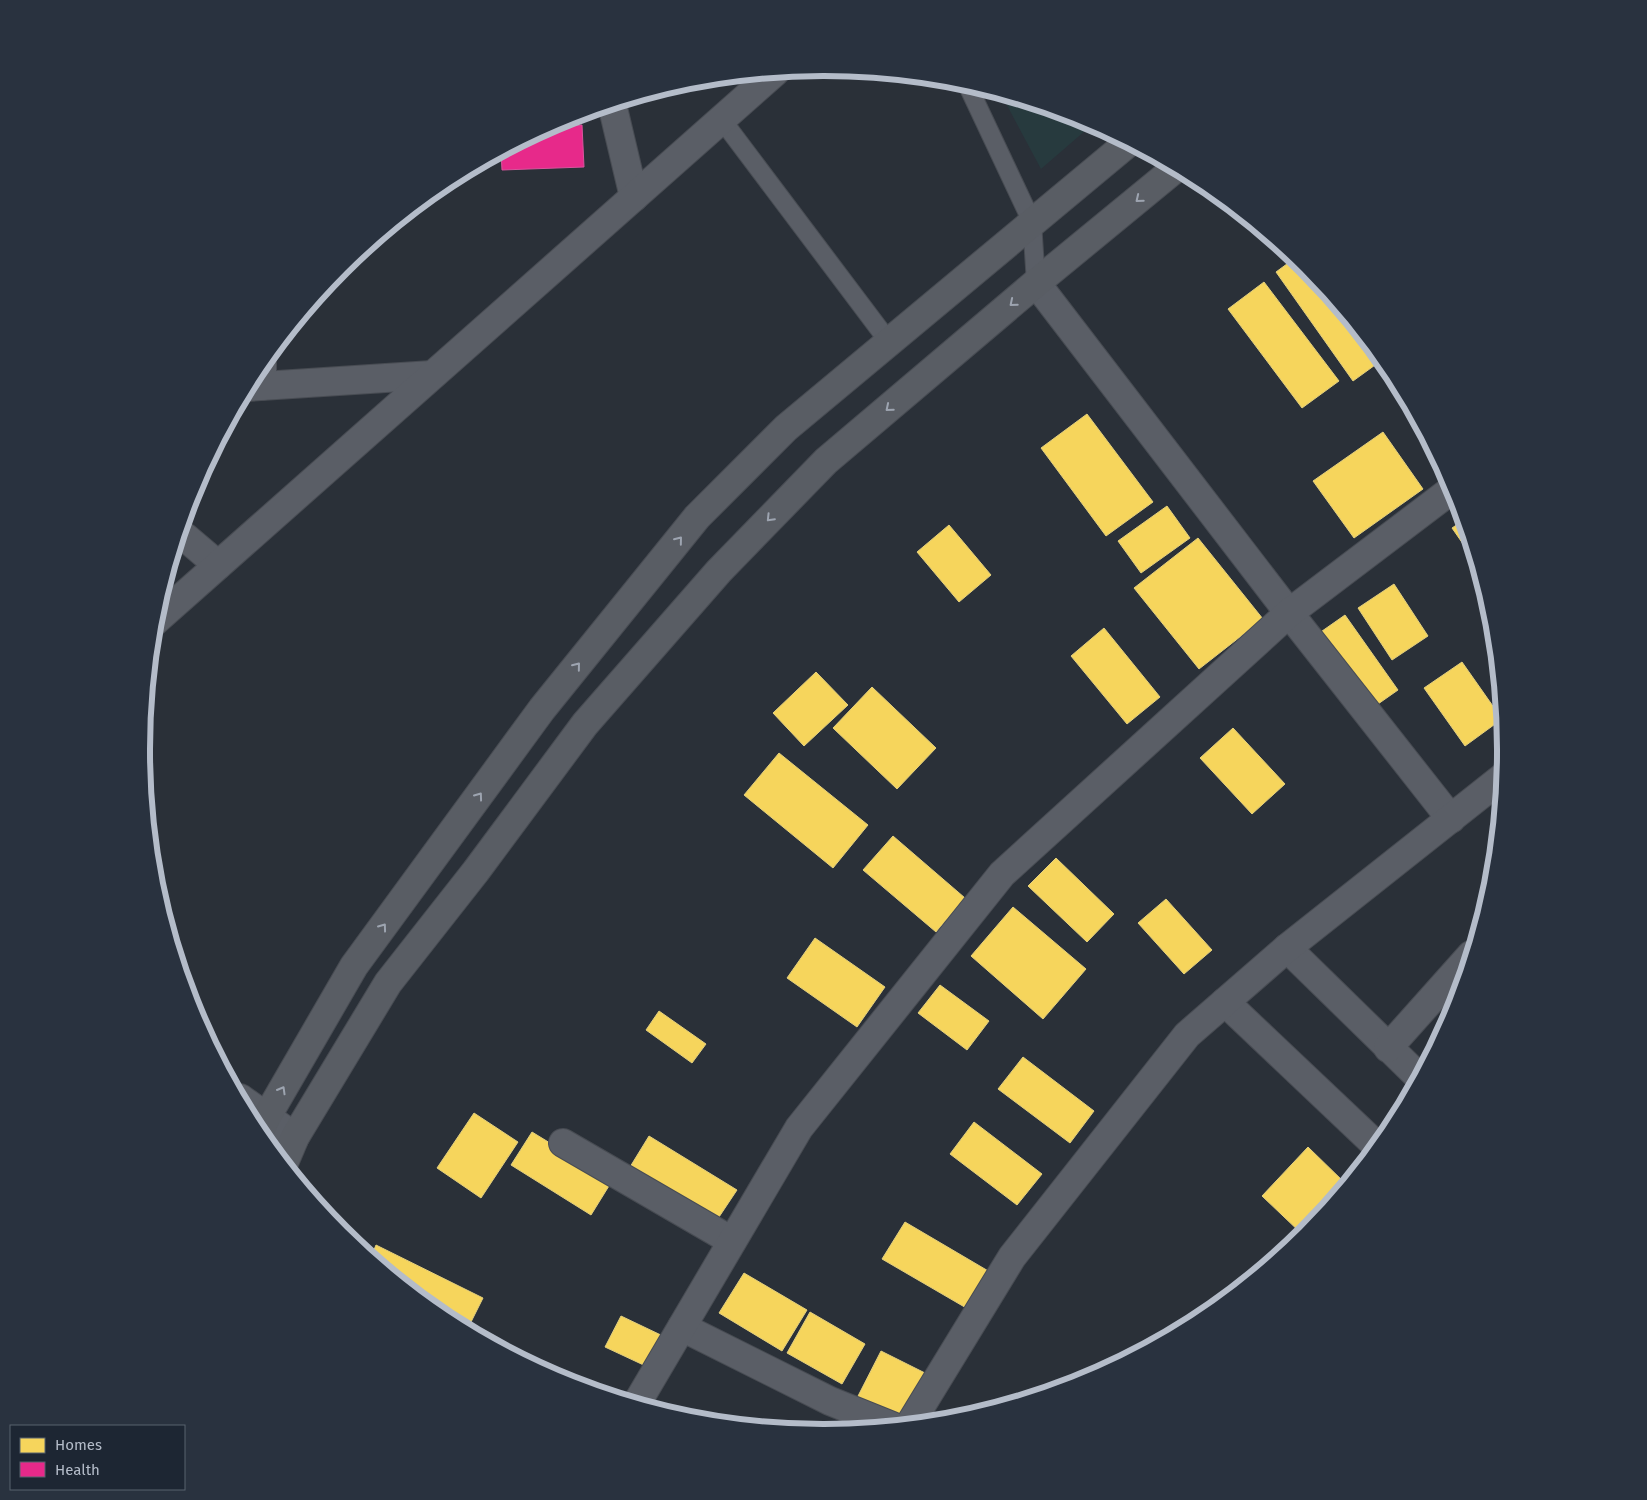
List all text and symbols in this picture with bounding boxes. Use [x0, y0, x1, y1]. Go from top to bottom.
one-way arrow [1135, 194, 1144, 203]
one-way arrow [1010, 297, 1019, 306]
one-way arrow [886, 402, 895, 411]
one-way arrow [767, 513, 776, 522]
one-way arrow [673, 536, 682, 545]
one-way arrow [571, 663, 579, 672]
one-way arrow [473, 793, 481, 802]
one-way arrow [377, 923, 386, 933]
one-way arrow [276, 1086, 286, 1095]
legend [10, 1425, 185, 1490]
text: Homes [55, 1436, 102, 1454]
text: Health [55, 1461, 100, 1479]

